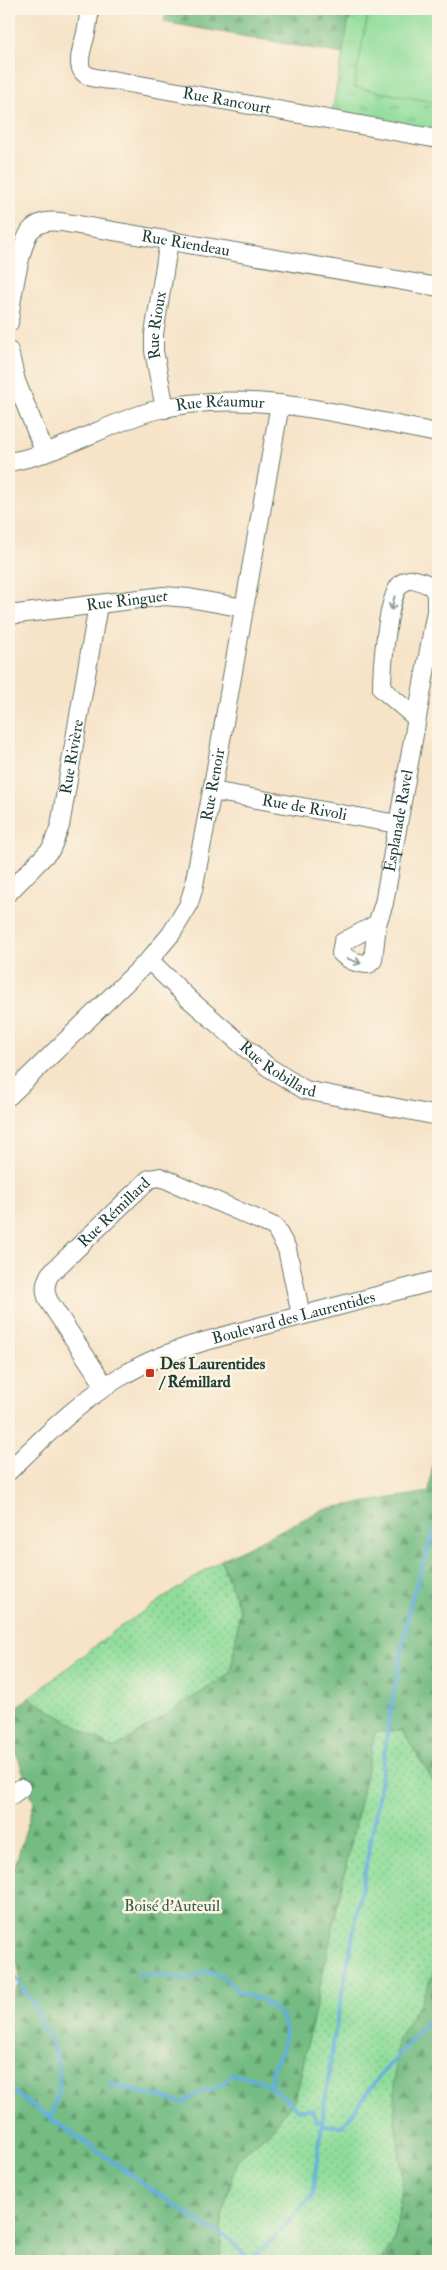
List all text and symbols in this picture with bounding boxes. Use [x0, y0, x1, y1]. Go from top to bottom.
street label: Rue Rancourt [181, 83, 273, 119]
street label: Rue Riendeau [140, 226, 232, 261]
street label: Rue Rioux [143, 290, 171, 361]
street label: Rue Réaumur [174, 391, 265, 416]
street label: Rue Ringuet [85, 586, 169, 615]
one-way arrow [388, 595, 397, 611]
street label: Rue Rivière [56, 718, 88, 796]
street label: Rue Renoir [196, 747, 229, 823]
street label: Esplanade Ravel [380, 768, 418, 874]
street label: Rue de Rivoli [260, 790, 349, 825]
one-way arrow [346, 957, 361, 966]
street label: Rue Robillard [235, 1037, 318, 1102]
street label: Rue Rémillard [74, 1173, 155, 1252]
street label: Boulevard des Laurentides [210, 1287, 377, 1349]
place label: Des Laurentides / Rémillard [158, 1354, 266, 1392]
marker: Des Laurentides / Rémillard [144, 1367, 156, 1379]
park label: Boisé d'Auteuil [124, 1896, 220, 1916]

